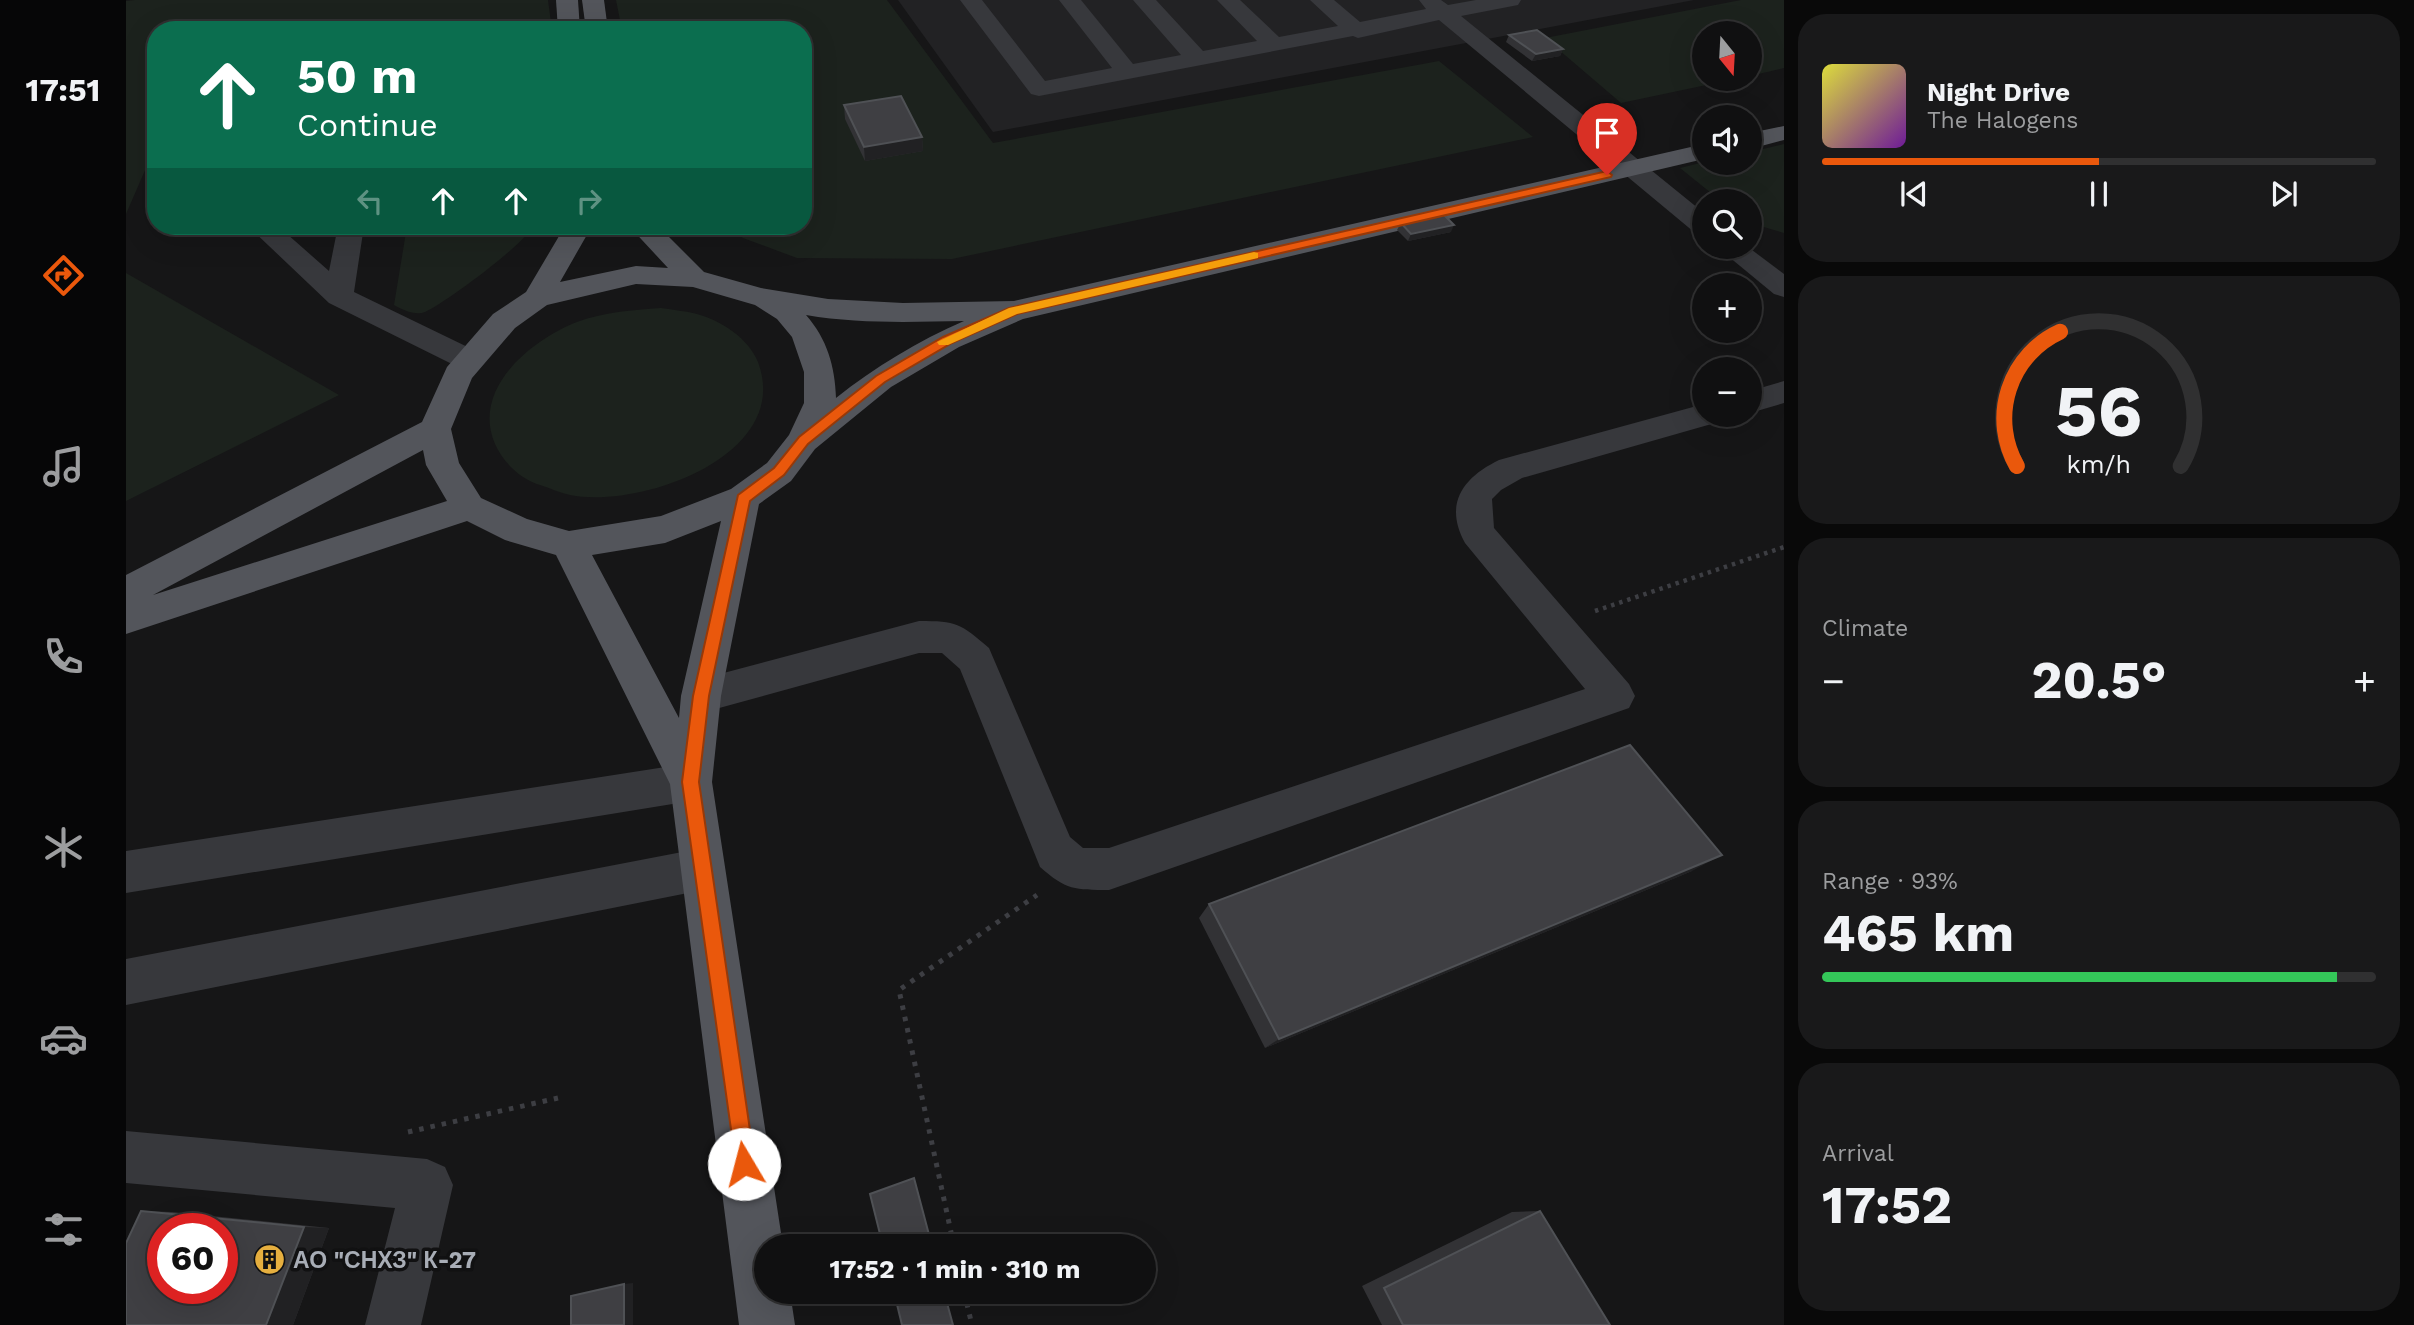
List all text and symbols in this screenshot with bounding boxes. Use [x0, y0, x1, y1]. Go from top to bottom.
north arrow [1692, 21, 1762, 91]
map controls [1692, 21, 1762, 427]
text: 50 m [297, 47, 417, 105]
icon: ahead [182, 49, 273, 140]
text: 17:51 [26, 71, 100, 109]
text: Night Drive [1927, 77, 2070, 107]
pin [1577, 103, 1637, 175]
button: sound [1692, 105, 1762, 175]
text: Continue [297, 106, 438, 144]
text: The Halogens [1927, 107, 2078, 134]
icon: arrive [1588, 114, 1626, 152]
icon: previous [1895, 175, 1933, 213]
icon: pause [2080, 175, 2118, 213]
icon: next [2265, 175, 2303, 213]
icon: left [351, 182, 389, 220]
icon: ahead [424, 182, 462, 220]
icon: ahead [497, 182, 535, 220]
icon: right [570, 182, 608, 220]
button: search [1692, 189, 1762, 259]
icon: directions [39, 251, 88, 300]
button: + [1692, 273, 1762, 343]
button: − [1692, 357, 1762, 427]
text: 56 [2055, 369, 2143, 455]
icon: music [39, 442, 88, 491]
text: km/h [2067, 450, 2131, 479]
text: Climate [1822, 615, 1908, 642]
icon: phone [39, 632, 88, 681]
text: 20.5° [2031, 650, 2167, 711]
text: − [1822, 659, 1845, 703]
text: + [2353, 659, 2376, 703]
icon: climate [39, 823, 88, 872]
text: Range · 93% [1822, 868, 1958, 895]
text: 465 km [1822, 903, 2014, 964]
icon: car [39, 1014, 88, 1063]
position arrow [707, 1127, 781, 1201]
text: Arrival [1822, 1140, 1894, 1167]
text: 17:52 [1822, 1175, 1952, 1236]
icon: filters [39, 1205, 88, 1254]
speed limit sign: 60 [147, 1213, 238, 1304]
building icon: АО "СНХЗ" К-27 [253, 1243, 287, 1277]
place label: АО "СНХЗ" К-27 [293, 1247, 476, 1274]
text: 17:52 · 1 min · 310 m [830, 1254, 1080, 1284]

